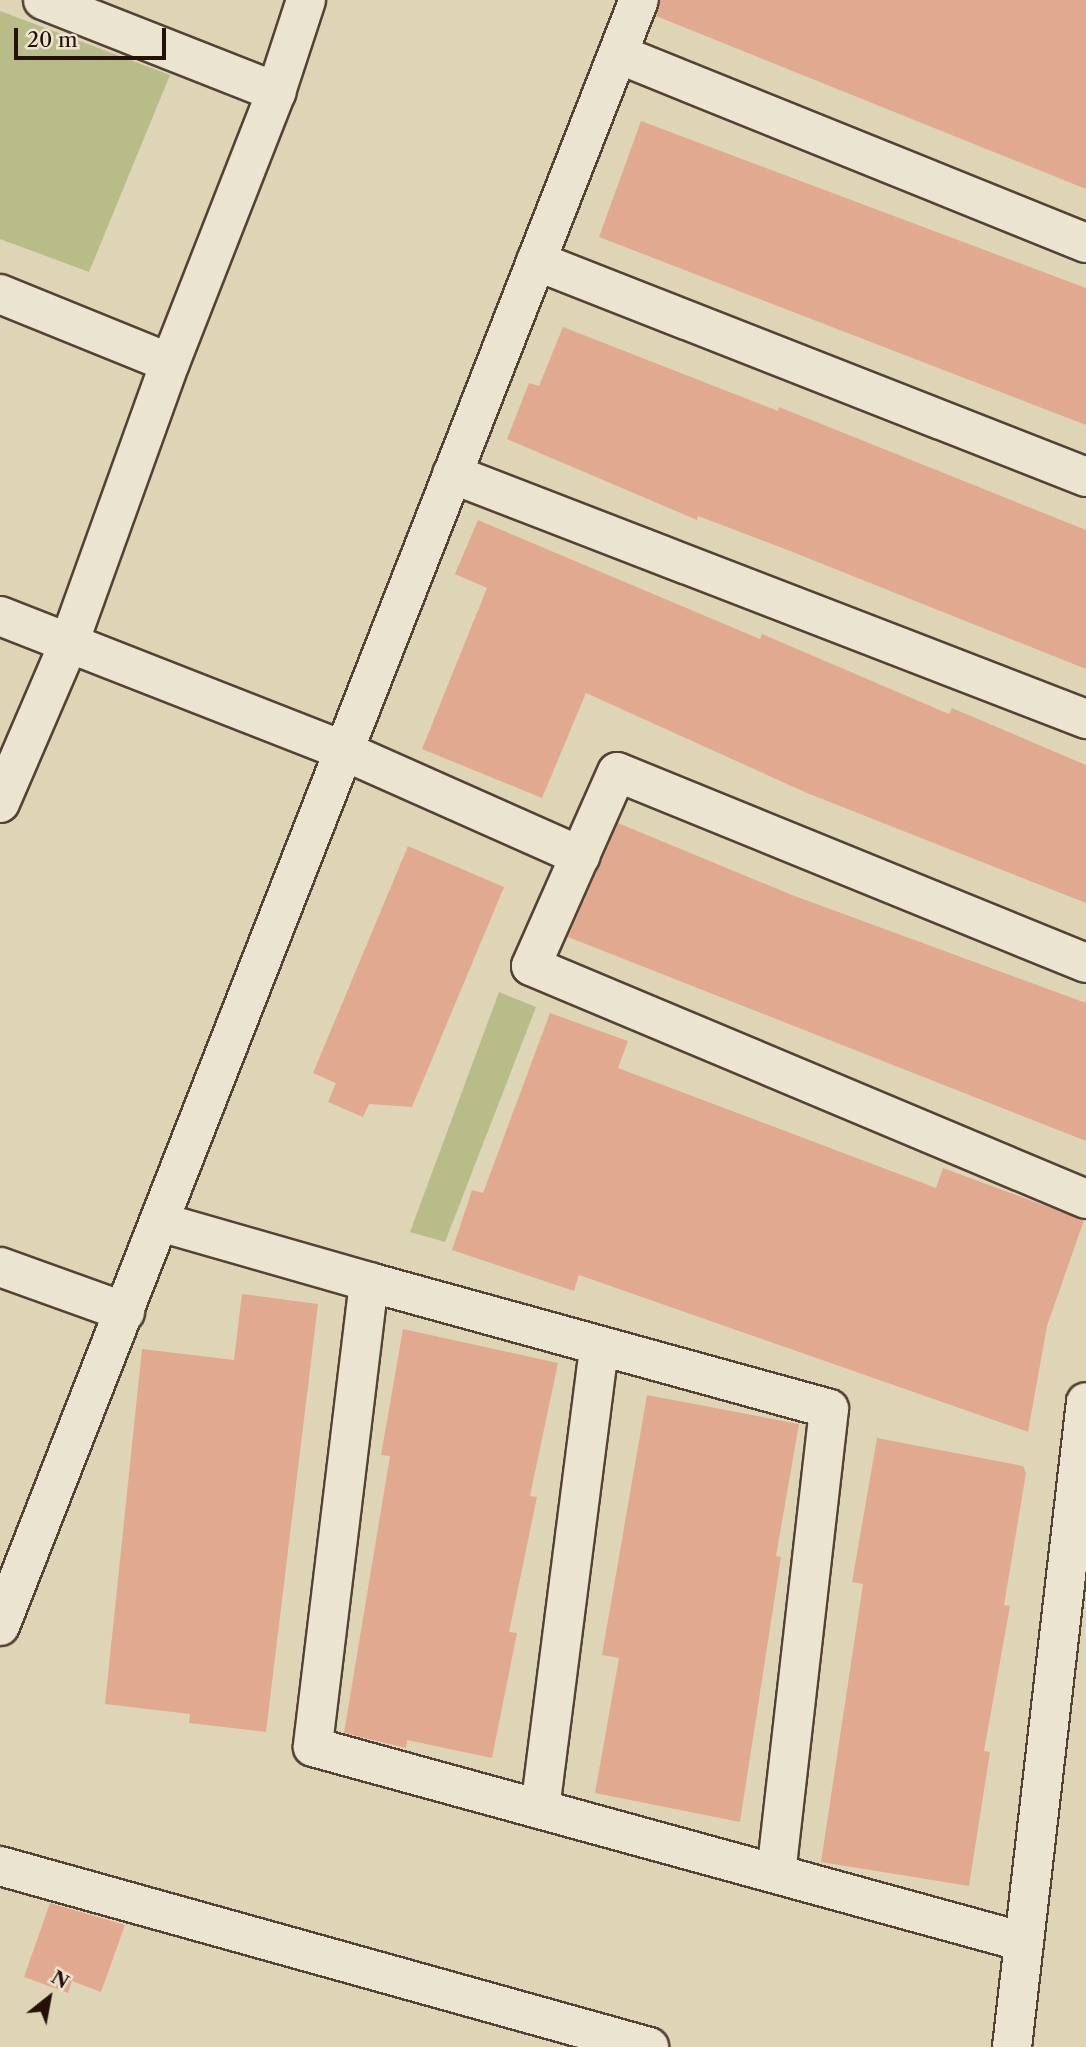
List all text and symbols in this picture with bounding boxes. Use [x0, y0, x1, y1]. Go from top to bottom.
scale bar [18, 14, 170, 58]
text: 20 m [27, 27, 78, 52]
north arrow [14, 1963, 84, 2033]
text: N [47, 1965, 73, 1994]

